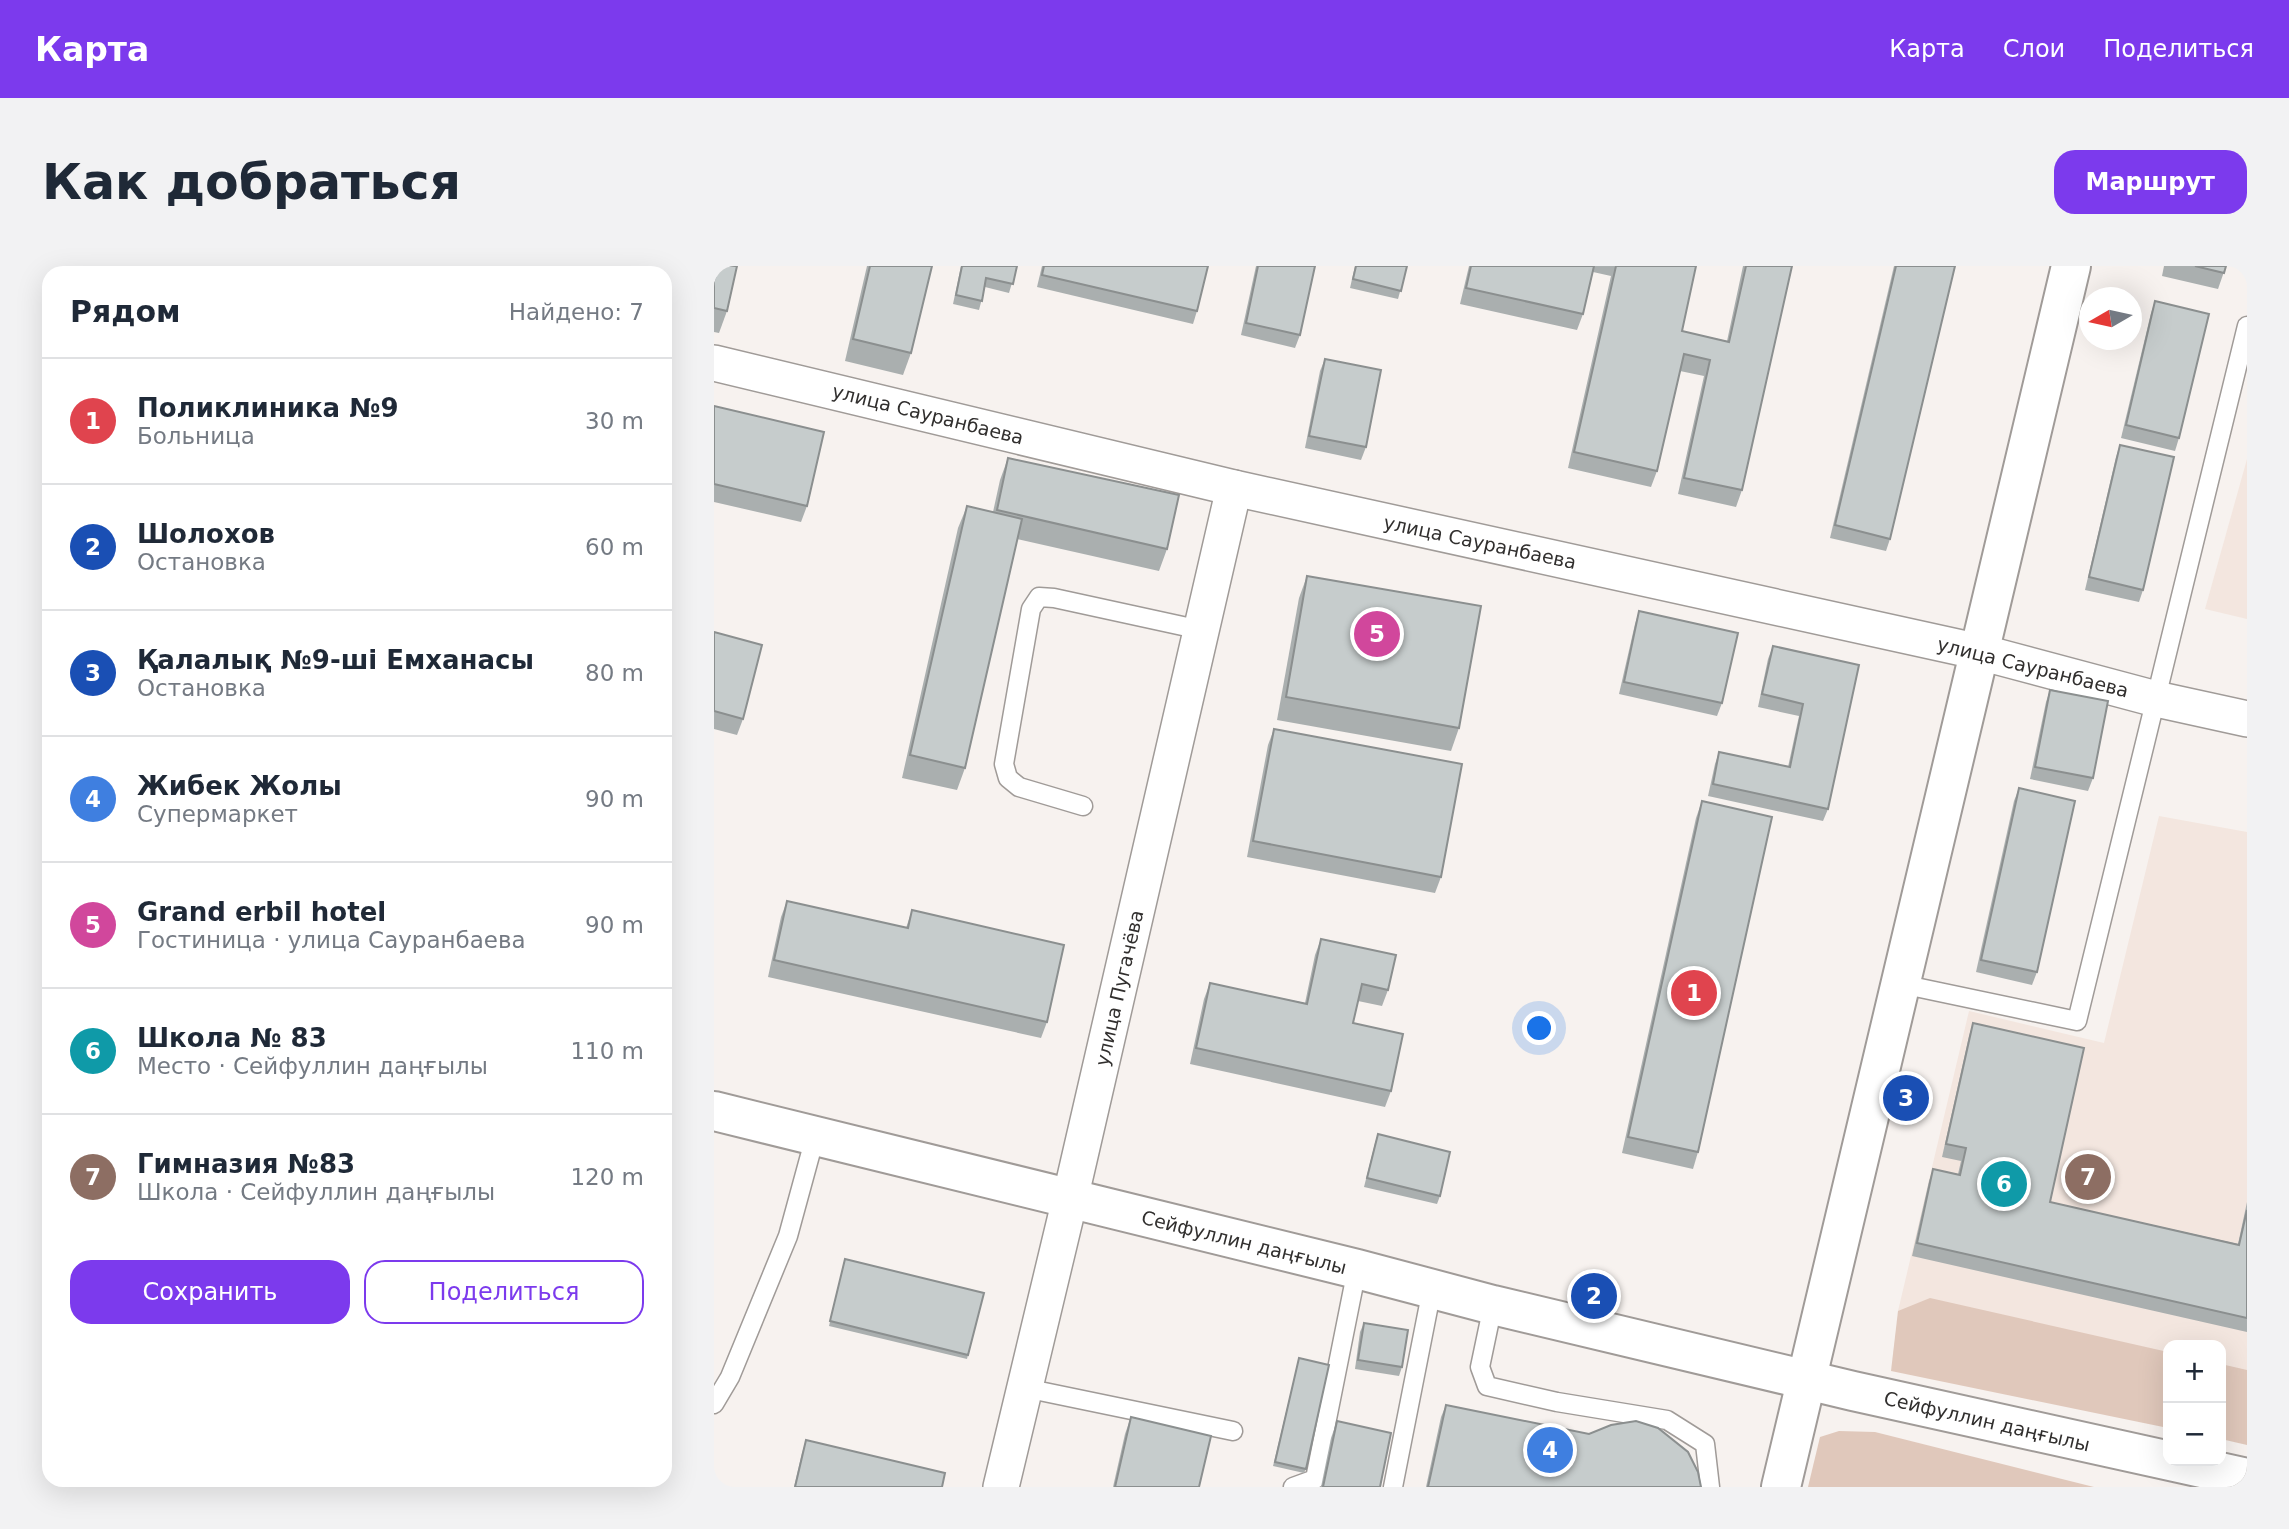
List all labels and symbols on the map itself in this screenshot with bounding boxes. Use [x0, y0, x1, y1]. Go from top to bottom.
north arrow [2079, 287, 2142, 350]
street label: улица Сауранбаева [830, 380, 1026, 448]
street label: улица Сауранбаева [1382, 511, 1578, 573]
pin: 5 [1354, 608, 1400, 660]
street label: улица Сауранбаева [1935, 633, 2131, 701]
street label: улица Пугачёва [1090, 908, 1148, 1068]
pin: 1 [1671, 967, 1717, 1019]
your location [1522, 1011, 1556, 1045]
pin: 3 [1883, 1072, 1929, 1124]
pin: 7 [2065, 1151, 2111, 1203]
pin: 6 [1981, 1158, 2027, 1210]
street label: Сейфуллин даңғылы [1139, 1206, 1349, 1278]
pin: 2 [1571, 1270, 1617, 1322]
street label: Сейфуллин даңғылы [1882, 1387, 2092, 1455]
pin: 4 [1527, 1424, 1573, 1476]

